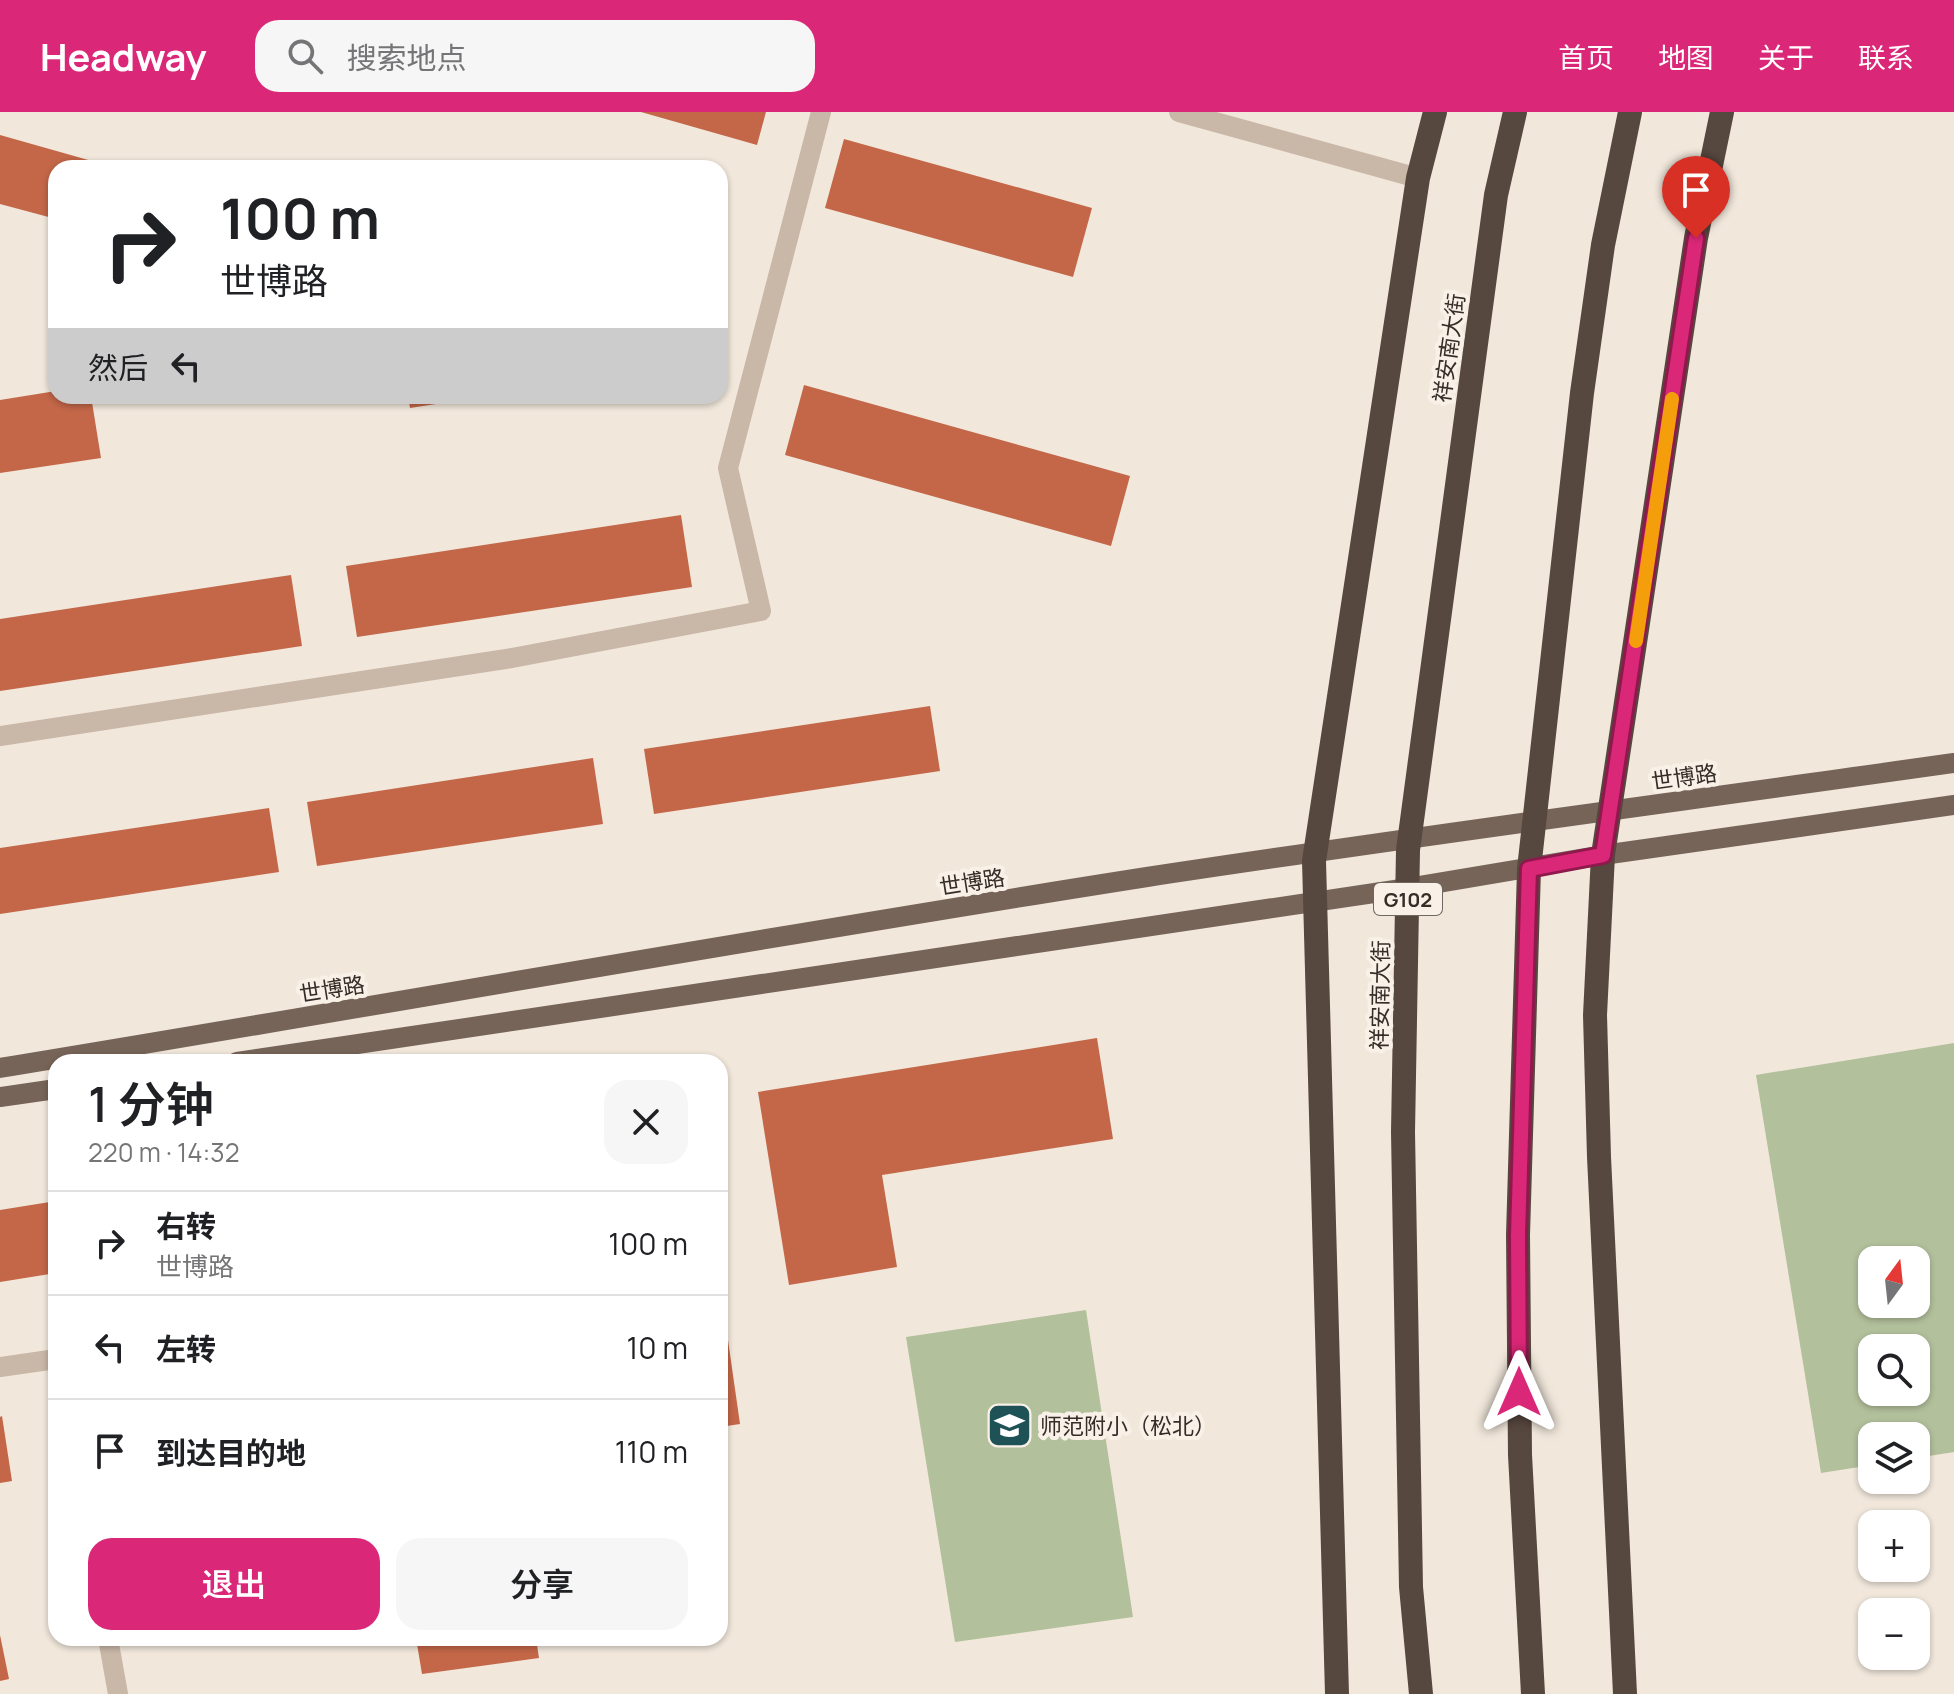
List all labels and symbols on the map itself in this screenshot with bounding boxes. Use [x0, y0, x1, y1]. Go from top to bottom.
pin [1662, 156, 1730, 238]
street label: 祥安南大街 [1426, 291, 1472, 405]
street label: 世博路 [1649, 758, 1719, 796]
street label: 世博路 [937, 862, 1007, 902]
road number: G102 [1374, 883, 1442, 915]
street label: 祥安南大街 [1364, 940, 1396, 1050]
street label: 世博路 [297, 969, 367, 1009]
north arrow [1858, 1246, 1930, 1318]
position arrow [1477, 1350, 1561, 1434]
school or university icon: 师范附小（松北） [985, 1402, 1033, 1450]
place label: 师范附小（松北） [1040, 1411, 1216, 1441]

